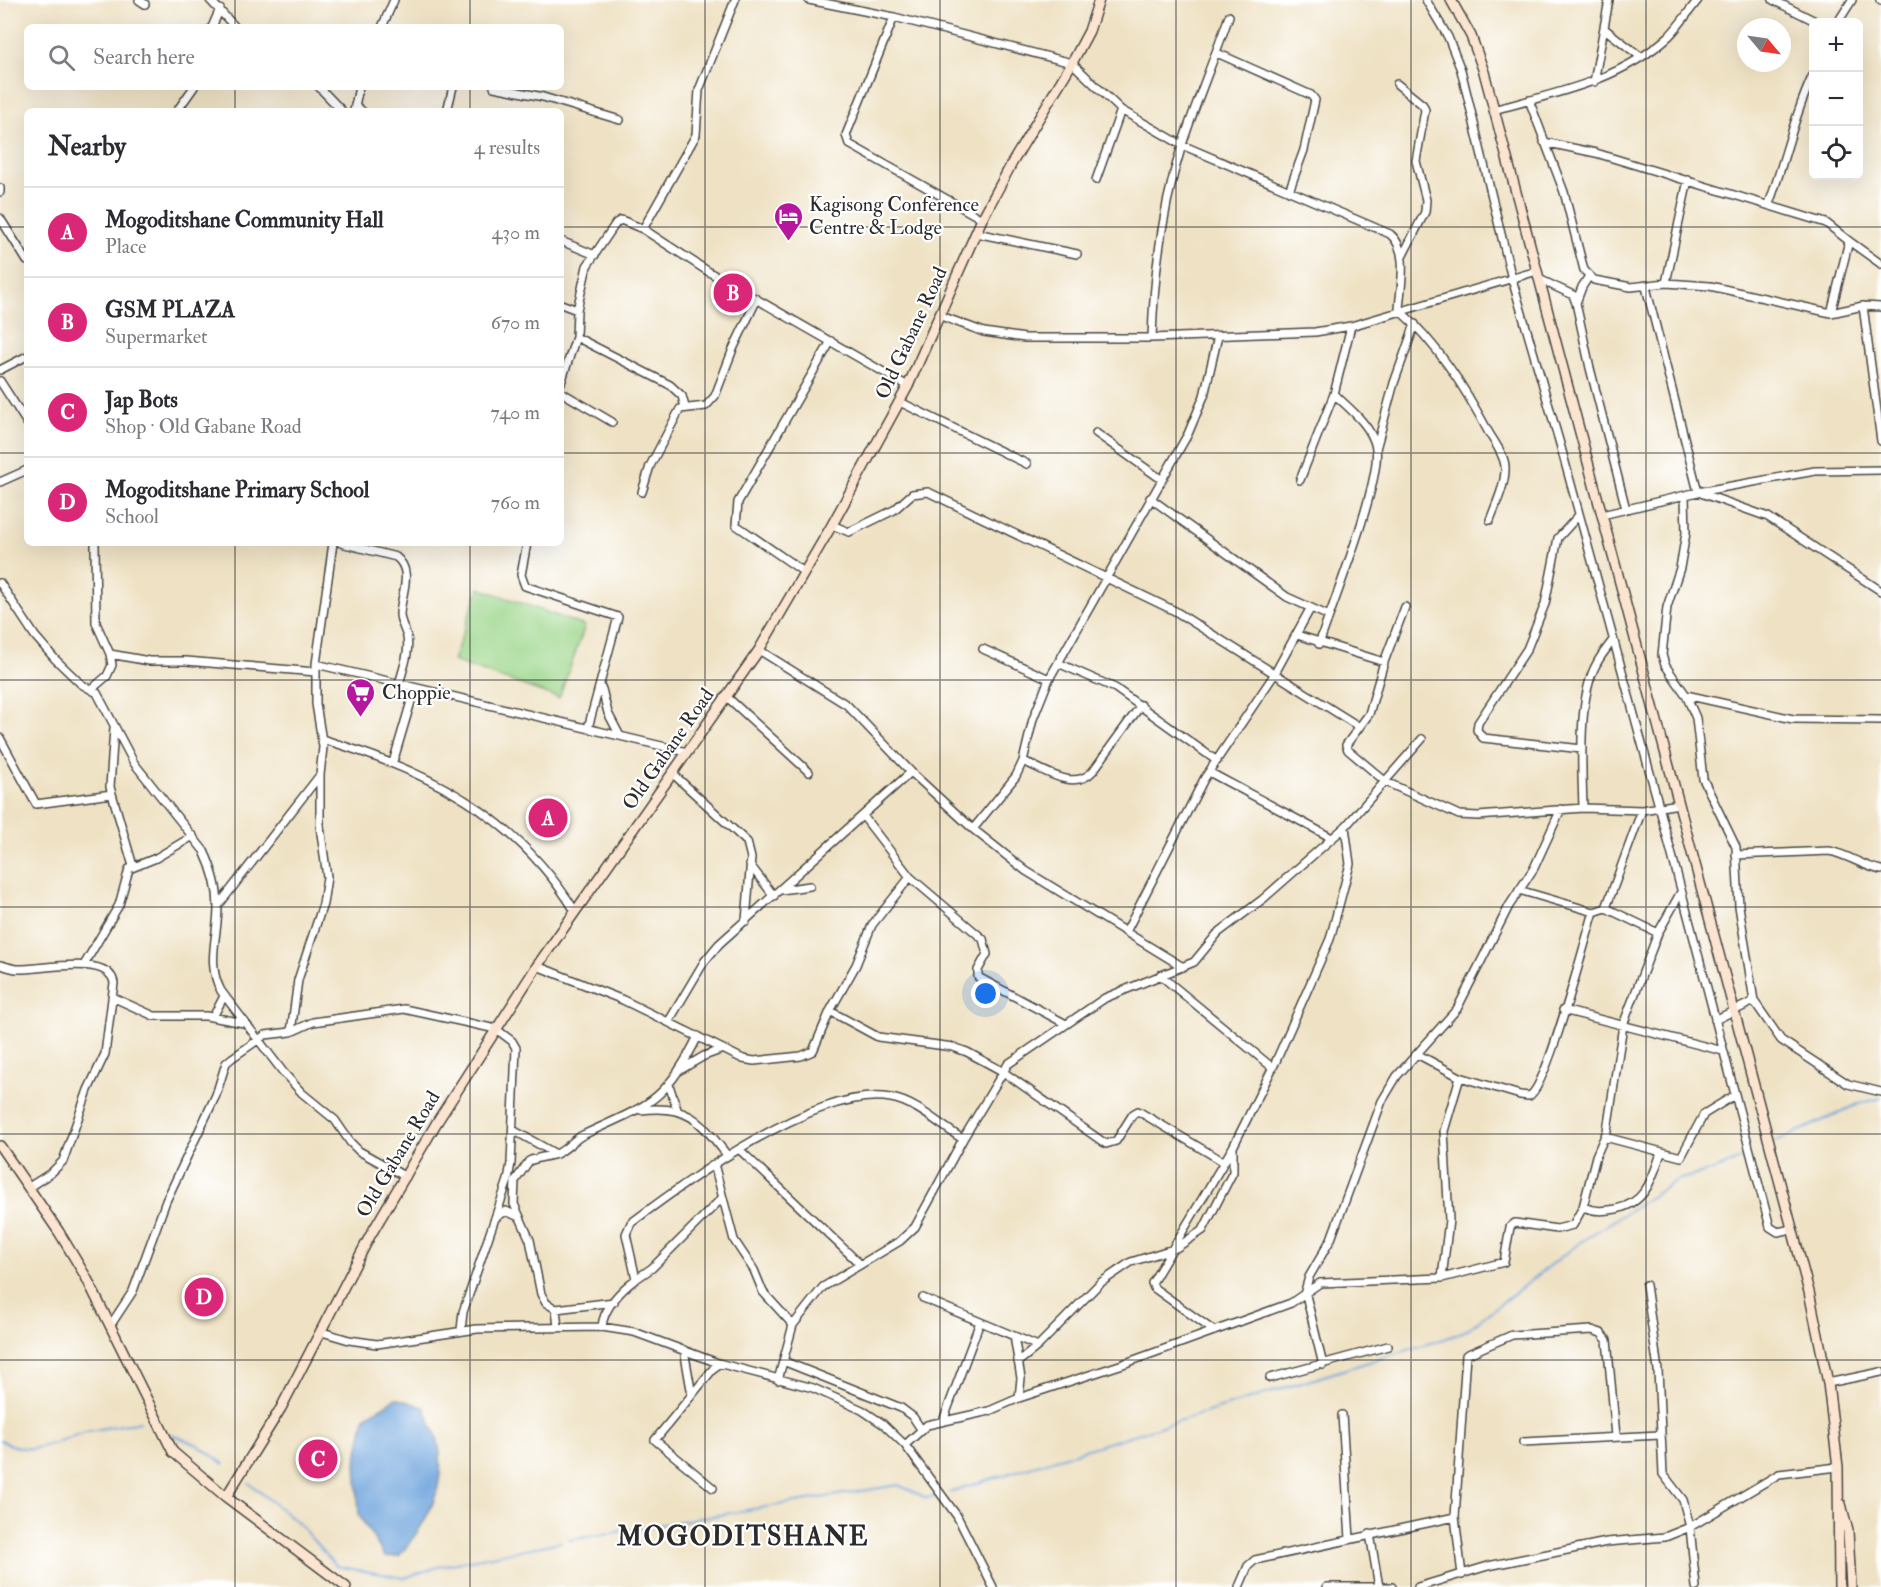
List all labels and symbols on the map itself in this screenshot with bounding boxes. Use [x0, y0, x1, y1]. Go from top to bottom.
north arrow [1737, 18, 1791, 72]
place label: Kagisong Conference Centre & Lodge [809, 192, 979, 240]
hotel icon: Kagisong Conference Centre & Lodge [772, 200, 804, 242]
street label: Old Gabane Road [869, 263, 953, 403]
pin: B [714, 270, 752, 316]
supermarket icon: Choppie [345, 676, 377, 718]
place label: Choppie [382, 680, 451, 706]
street label: Old Gabane Road [617, 683, 719, 815]
pin: A [528, 796, 568, 840]
your location [971, 979, 1000, 1008]
street label: Old Gabane Road [350, 1086, 446, 1222]
pin: D [184, 1274, 224, 1320]
pin: C [298, 1436, 338, 1482]
district label: MOGODITSHANE [616, 1521, 869, 1553]

